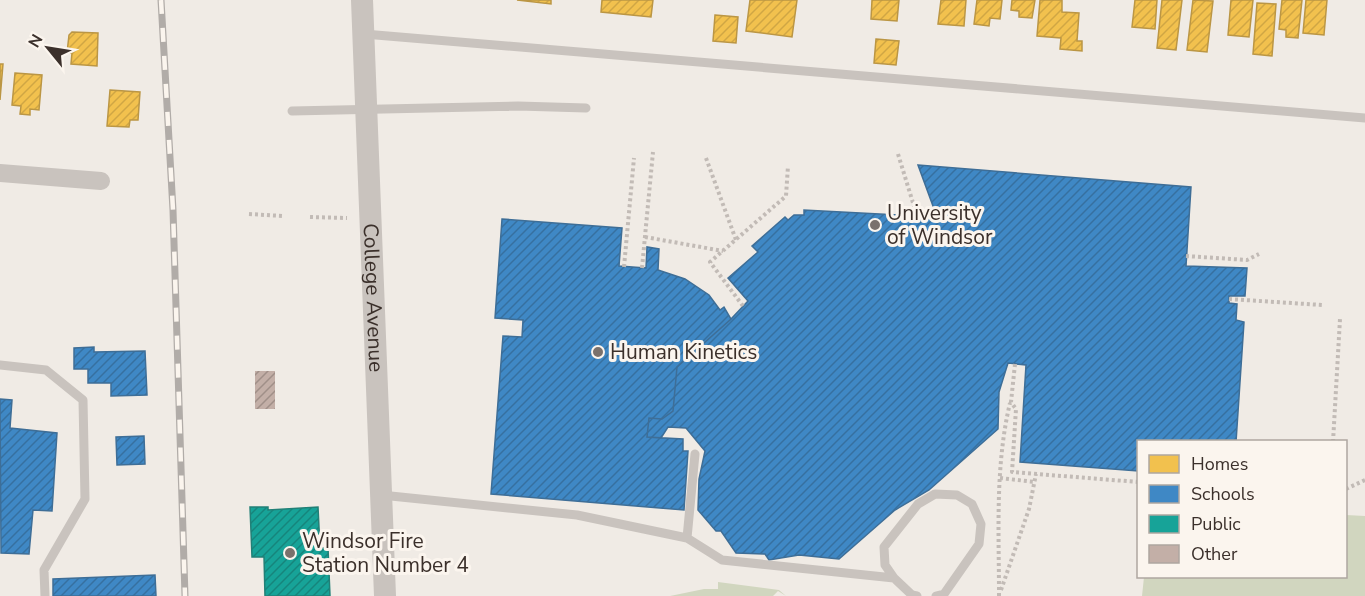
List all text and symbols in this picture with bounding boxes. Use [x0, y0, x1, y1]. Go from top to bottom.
north arrow [18, 18, 78, 78]
text: N [23, 30, 48, 52]
place label: University of Windsor [887, 199, 993, 251]
marker: University of Windsor [868, 218, 882, 232]
street label: College Avenue [357, 223, 390, 373]
place label: Human Kinetics [610, 338, 757, 366]
marker: Human Kinetics [591, 345, 605, 359]
legend [1137, 440, 1347, 578]
text: Homes [1191, 452, 1248, 476]
text: Schools [1191, 482, 1255, 506]
text: Public [1191, 512, 1241, 536]
place label: Windsor Fire Station Number 4 [302, 527, 469, 579]
text: Other [1191, 542, 1238, 566]
marker: Windsor Fire Station Number 4 [283, 546, 297, 560]

